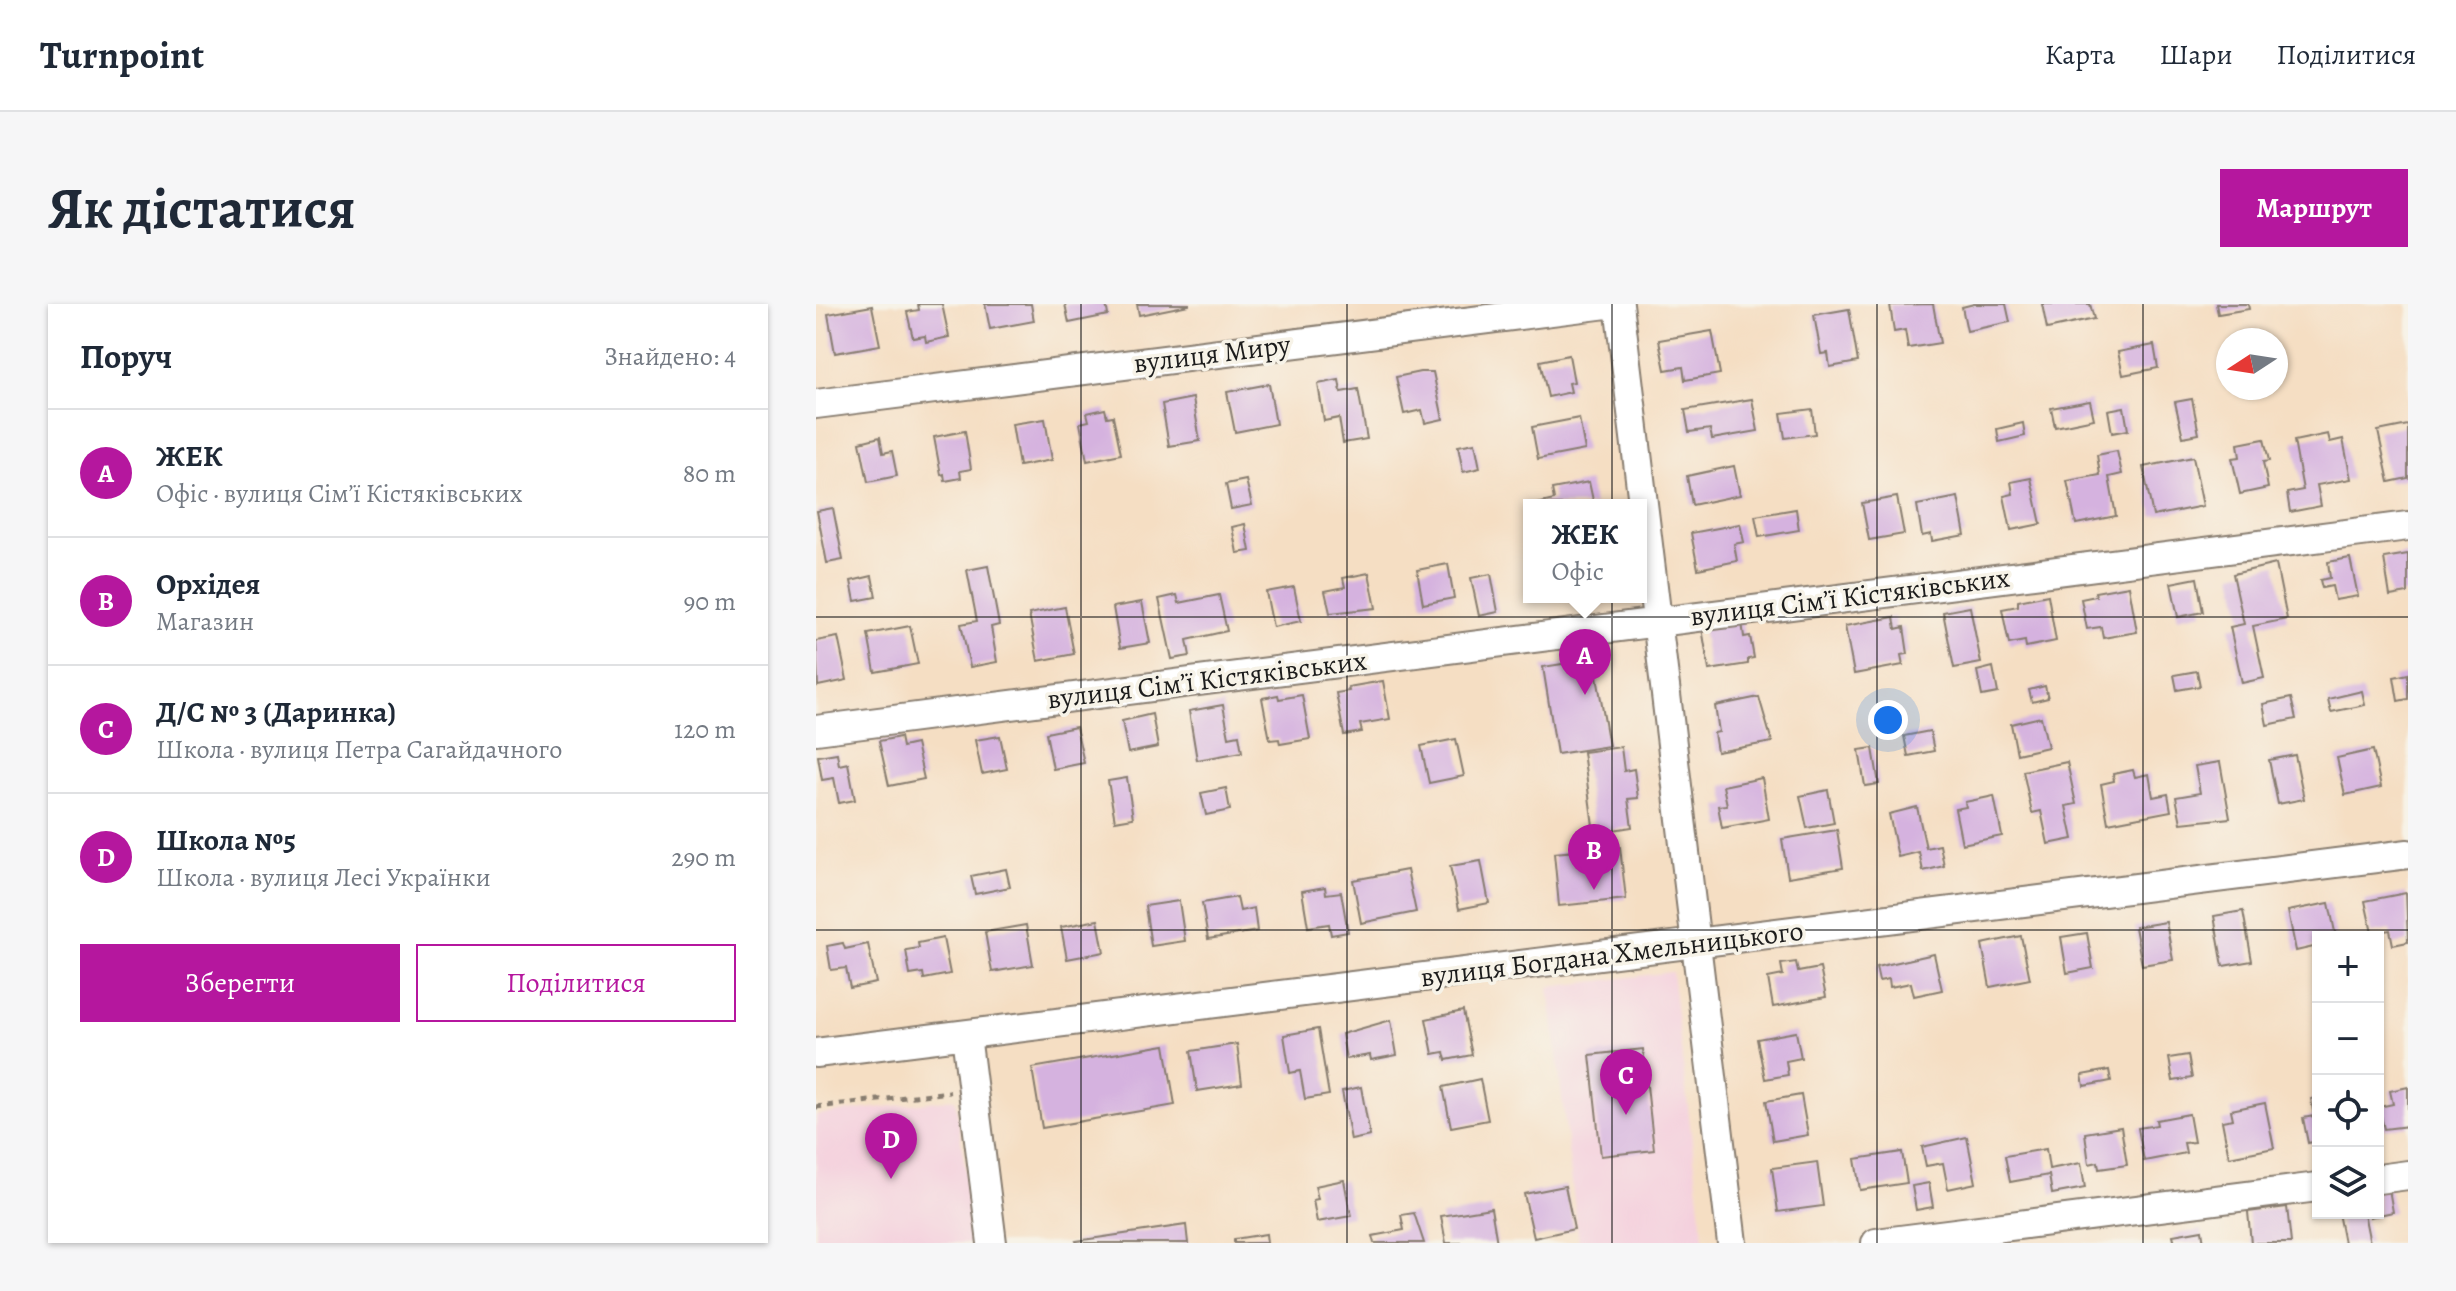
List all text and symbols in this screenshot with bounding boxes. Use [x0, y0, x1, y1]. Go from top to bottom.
text: Turnpoint [40, 29, 204, 81]
text: Карта [2045, 36, 2115, 74]
text: Шари [2159, 36, 2233, 74]
text: Поділитися [2277, 36, 2416, 74]
button: Маршрут [2220, 169, 2408, 247]
text: Як дістатися [48, 170, 356, 246]
street label: вулиця Миру [1131, 325, 1293, 382]
north arrow [2216, 328, 2288, 400]
text: Поруч [80, 333, 172, 380]
text: Знайдено: 4 [604, 339, 736, 374]
text: ЖЕК [156, 436, 223, 476]
text: A [98, 456, 114, 491]
text: 80 m [683, 456, 736, 491]
text: Офіс · вулиця Сімʼї Кістяківських [156, 476, 522, 511]
popup [1523, 499, 1647, 603]
text: ЖЕК [1552, 514, 1618, 554]
text: Офіс [1552, 554, 1604, 589]
street label: вулиця Сімʼї Кістяківських [1688, 559, 2012, 635]
text: Орхідея [156, 564, 260, 604]
text: B [98, 584, 114, 619]
text: 90 m [684, 584, 736, 619]
text: Магазин [156, 604, 254, 639]
pin: A [1559, 629, 1611, 695]
street label: вулиця Сімʼї Кістяківських [1045, 642, 1369, 718]
text: Д/С № 3 (Даринка) [156, 692, 396, 732]
your location [1868, 700, 1908, 740]
text: C [98, 712, 114, 747]
text: 120 m [674, 712, 736, 747]
text: Школа · вулиця Петра Сагайдачного [156, 732, 562, 767]
text: Школа №5 [156, 820, 296, 860]
pin: B [1568, 824, 1620, 890]
text: D [97, 840, 115, 875]
text: 290 m [671, 840, 736, 875]
text: Школа · вулиця Лесі Українки [156, 860, 491, 895]
street label: вулиця Богдана Хмельницького [1418, 912, 1806, 996]
map controls [2312, 931, 2384, 1219]
button: + [2312, 931, 2384, 1003]
button: Зберегти [80, 944, 400, 1022]
button: Поділитися [416, 944, 736, 1022]
button: − [2312, 1003, 2384, 1075]
pin: C [1600, 1049, 1652, 1115]
button: locate [2312, 1075, 2384, 1147]
pin: D [865, 1113, 917, 1179]
button: layers [2312, 1147, 2384, 1219]

